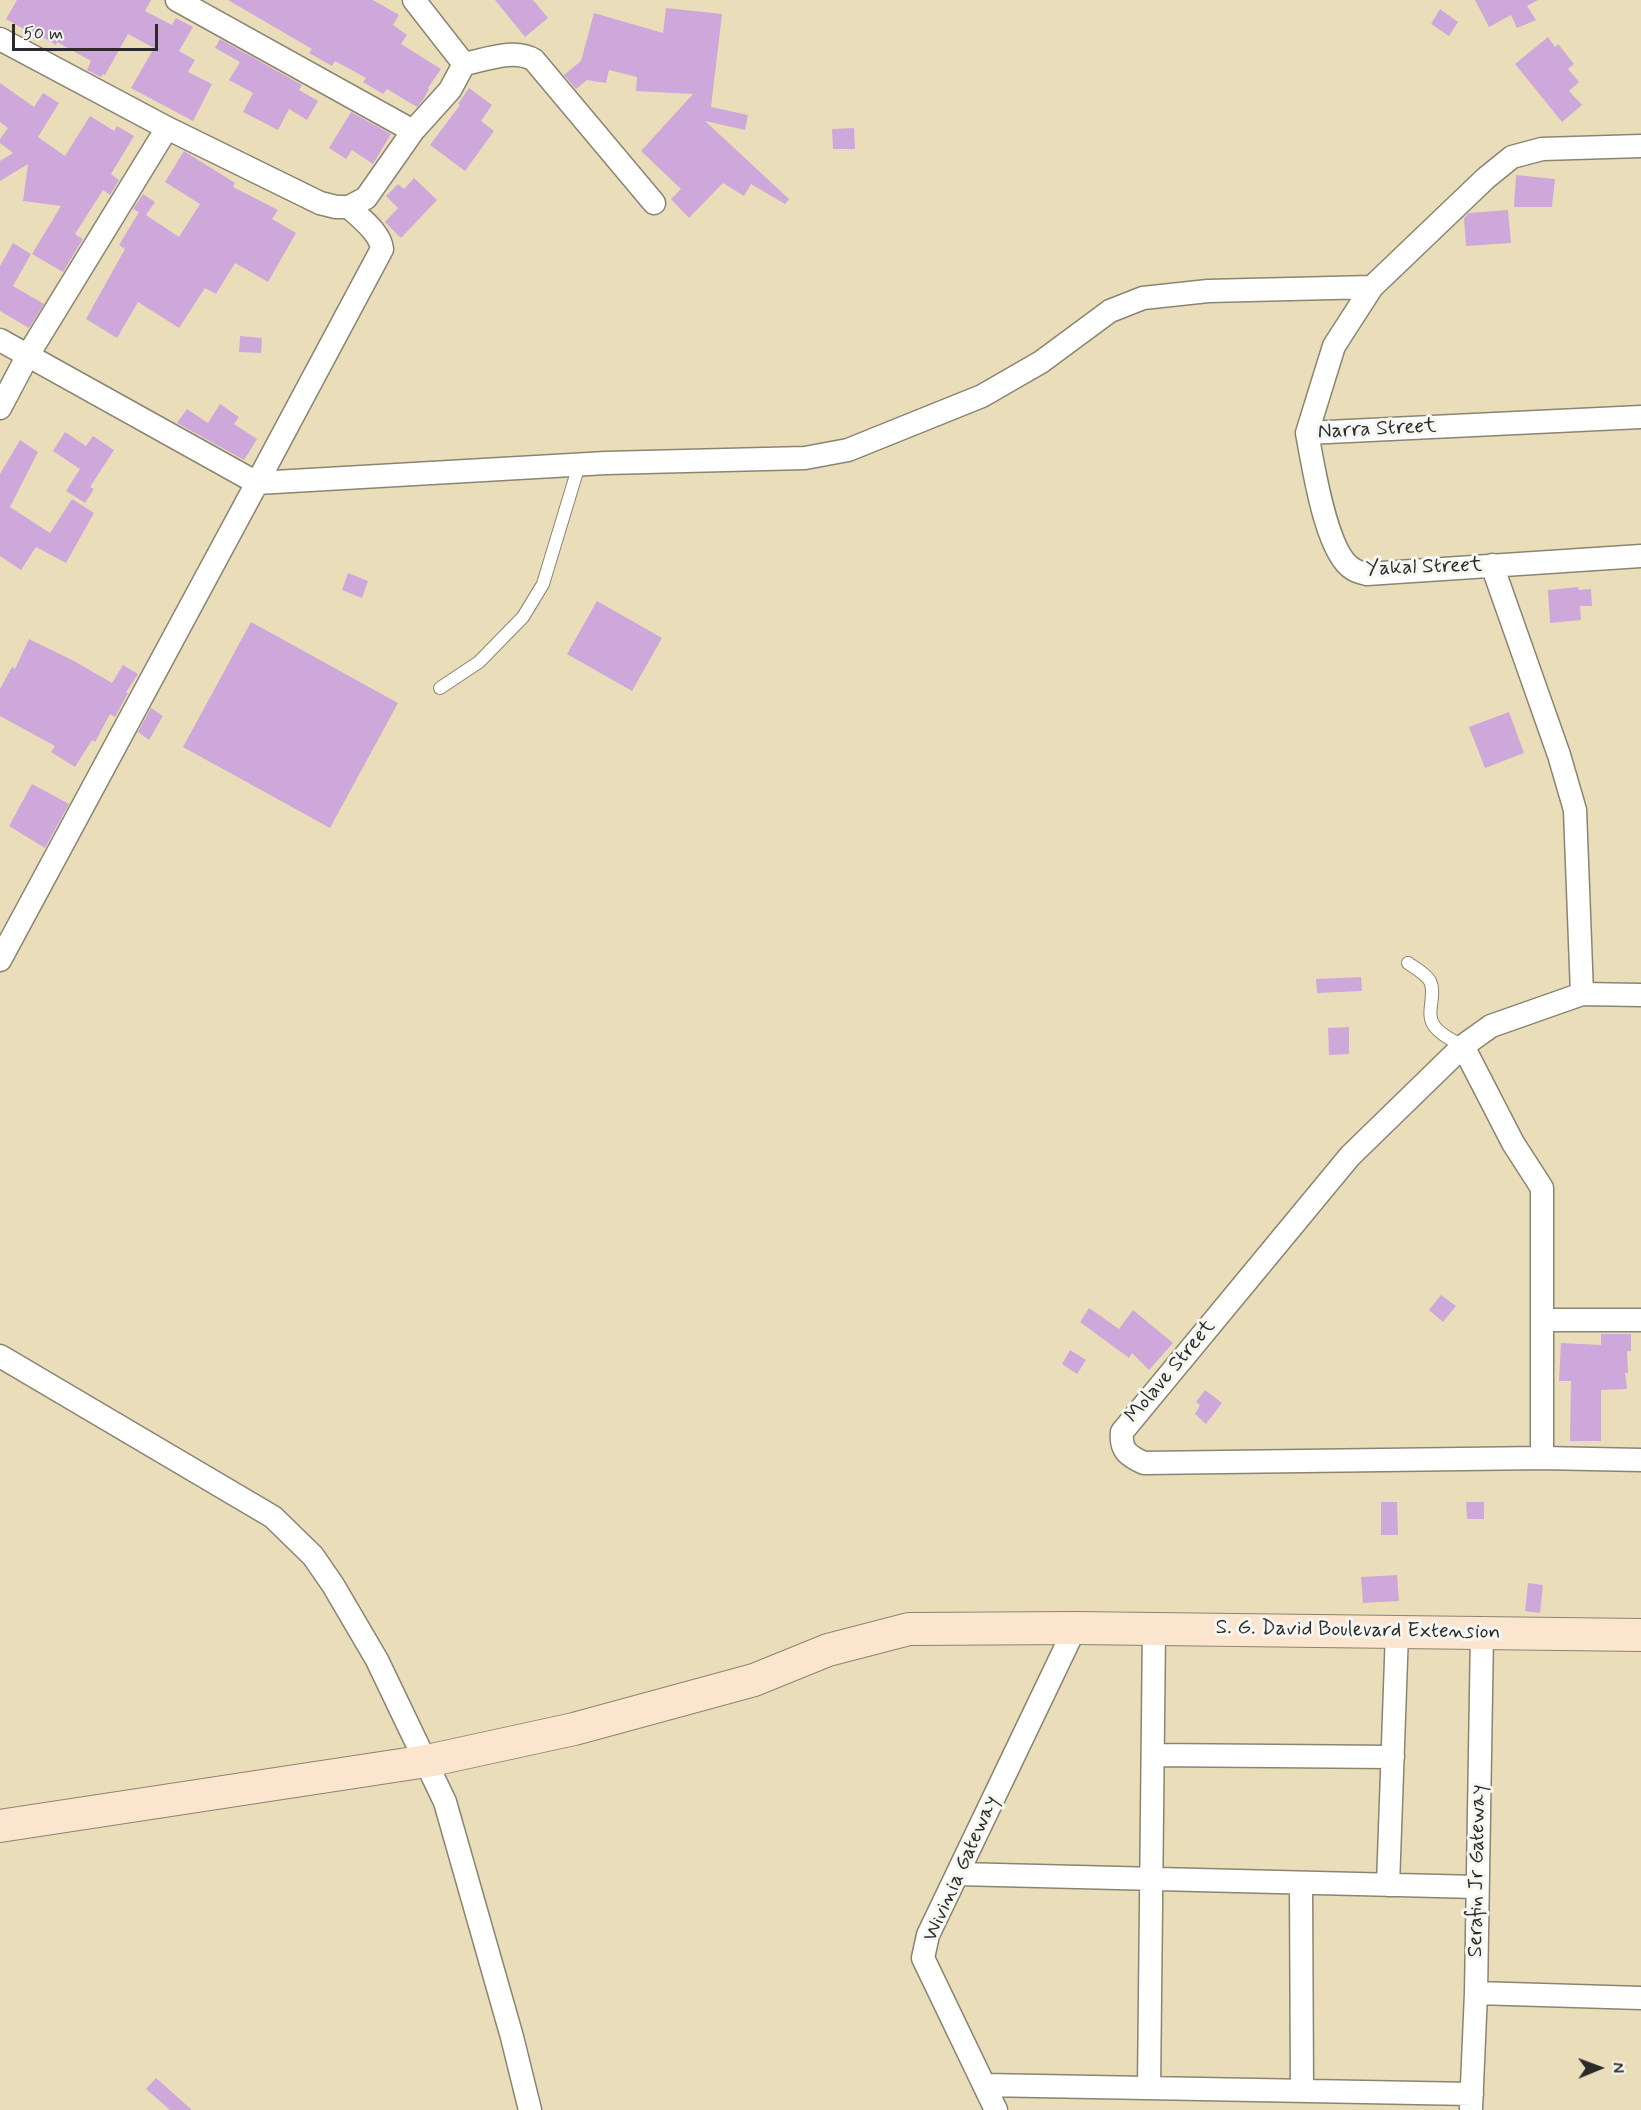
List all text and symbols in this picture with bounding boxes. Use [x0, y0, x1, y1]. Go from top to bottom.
scale bar [15, 12, 160, 50]
text: 50 m [23, 22, 63, 46]
street label: Narra Street [1317, 414, 1437, 446]
street label: Yakal Street [1365, 553, 1483, 583]
street label: Molave Street [1120, 1315, 1222, 1429]
street label: S. G. David Boulevard Extension [1215, 1616, 1501, 1646]
street label: Serafin Jr Gateway [1464, 1784, 1492, 1958]
street label: Wivinia Gateway [919, 1792, 1005, 1946]
north arrow [1569, 2038, 1629, 2098]
text: N [1607, 2062, 1628, 2073]

